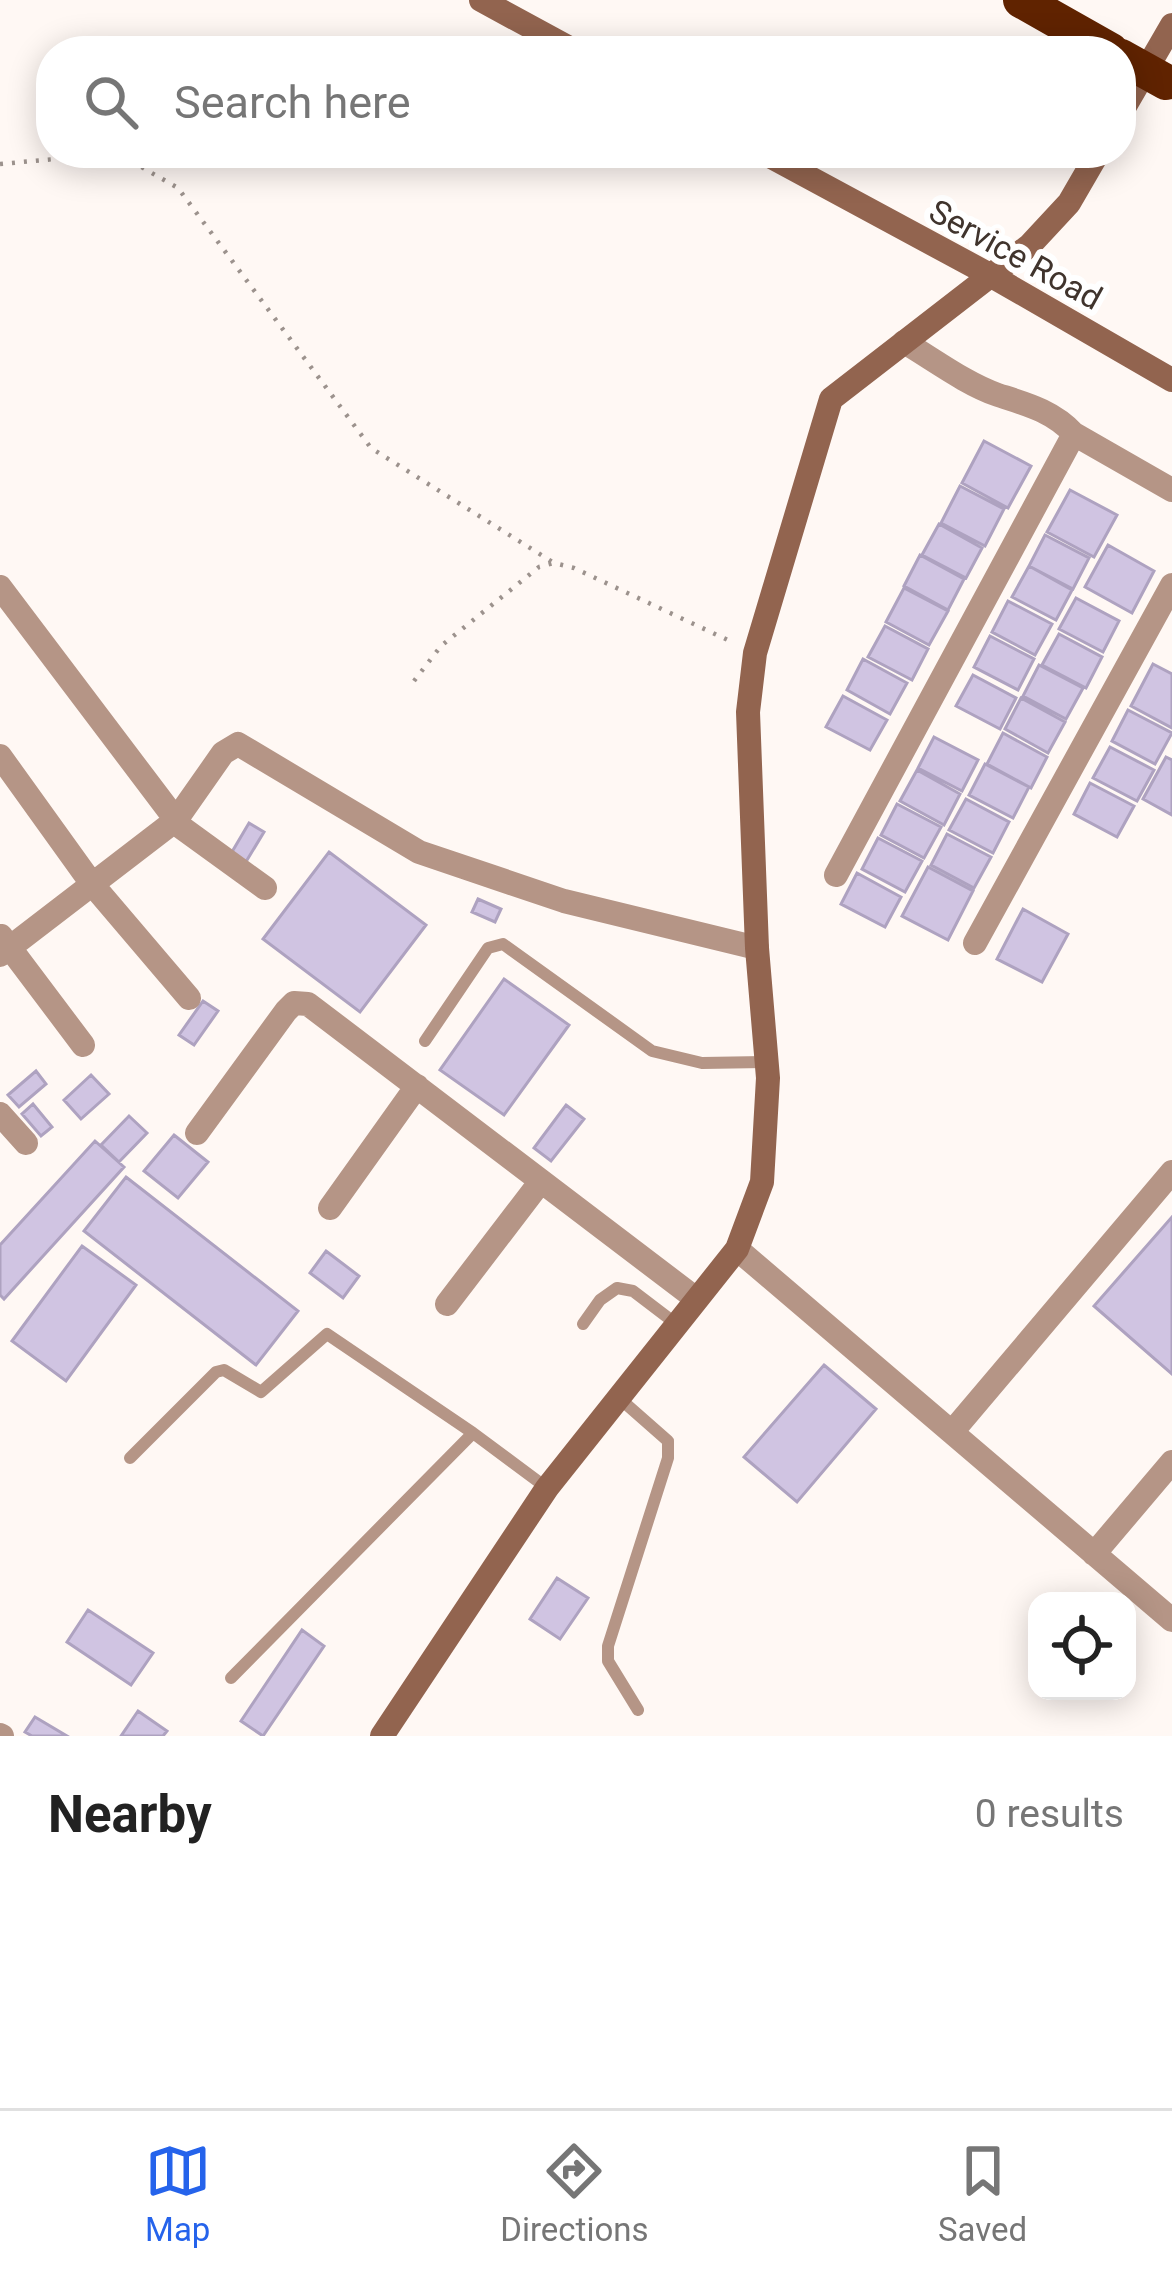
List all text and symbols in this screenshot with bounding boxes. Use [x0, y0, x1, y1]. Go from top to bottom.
search box [36, 36, 1136, 168]
icon: search [78, 69, 144, 135]
text: Search here [174, 76, 411, 129]
street label: Service Road [923, 191, 1109, 318]
map controls [1028, 1592, 1136, 1700]
button: locate [1028, 1592, 1136, 1700]
text: Nearby [48, 1785, 212, 1844]
text: 0 results [975, 1791, 1124, 1837]
tab: Map [145, 2138, 211, 2249]
tab: Directions [500, 2138, 649, 2249]
tab: Saved [938, 2138, 1027, 2249]

